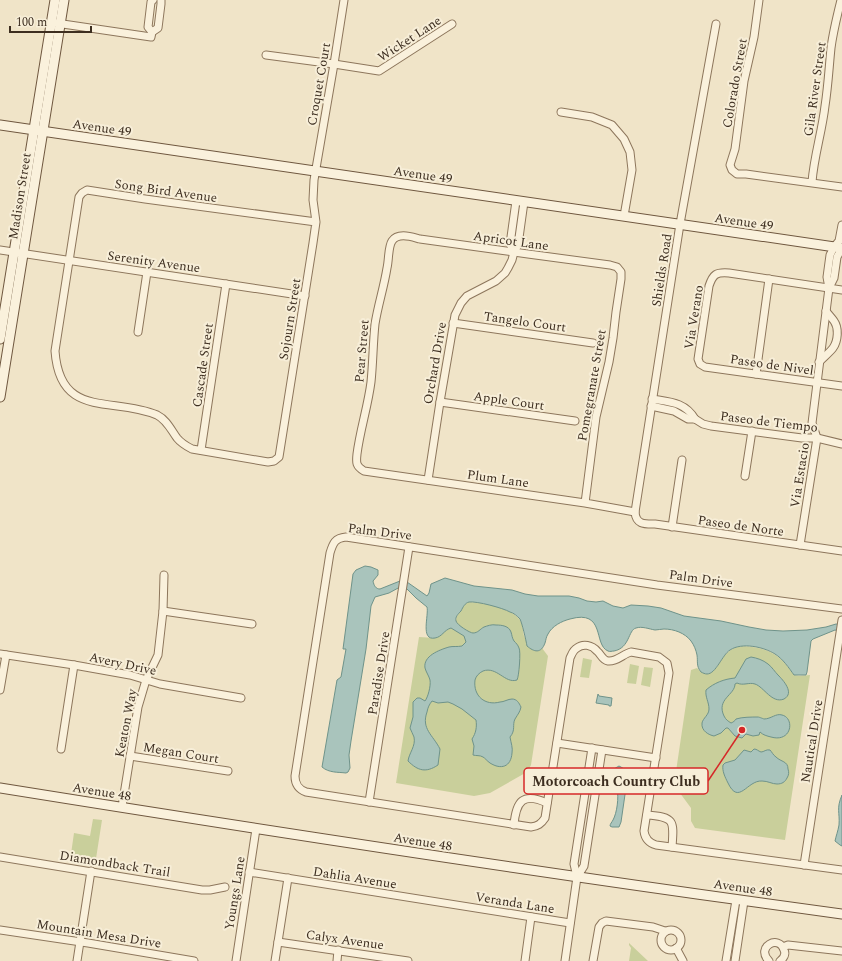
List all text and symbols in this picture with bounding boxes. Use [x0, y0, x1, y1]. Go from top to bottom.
scale bar [10, 8, 91, 34]
street label: Wicket Lane [374, 11, 445, 67]
text: 100 m [16, 13, 47, 32]
street label: Colorado Street [717, 36, 753, 130]
street label: Gila River Street [798, 40, 832, 138]
street label: Croquet Court [302, 41, 336, 127]
street label: Avenue 49 [71, 114, 133, 142]
street label: Madison Street [3, 151, 37, 241]
street label: Avenue 49 [392, 161, 454, 189]
street label: Song Bird Avenue [113, 174, 218, 208]
street label: Avenue 49 [713, 208, 775, 236]
street label: Apricot Lane [472, 226, 550, 256]
street label: Shields Road [646, 232, 678, 308]
street label: Serenity Avenue [106, 246, 202, 278]
street label: Sojourn Street [274, 276, 306, 362]
street label: Via Verano [679, 284, 709, 351]
street label: Tangelo Court [482, 306, 568, 338]
street label: Pear Street [349, 318, 375, 383]
street label: Orchard Drive [418, 320, 452, 406]
street label: Cascade Street [187, 321, 219, 409]
street label: Pomegranate Street [572, 327, 612, 443]
street label: Paseo de Nivel [729, 349, 815, 381]
street label: Apple Court [472, 386, 546, 416]
street label: Paseo de Tiempo [719, 406, 819, 438]
street label: Via Estacio [785, 441, 815, 509]
street label: Plum Lane [466, 465, 530, 493]
street label: Paseo de Norte [696, 510, 785, 542]
street label: Palm Drive [347, 518, 413, 546]
street label: Palm Drive [668, 565, 734, 593]
street label: Paradise Drive [363, 630, 395, 716]
street label: Avery Drive [87, 647, 158, 681]
street label: Keaton Way [110, 687, 143, 759]
street label: Nautical Drive [796, 698, 828, 784]
street label: Megan Court [142, 737, 221, 769]
callout: Motorcoach Country Club [524, 768, 708, 794]
text: Motorcoach Country Club [532, 771, 700, 792]
street label: Avenue 48 [71, 777, 133, 806]
street label: Avenue 48 [392, 827, 454, 856]
street label: Diamondback Trail [58, 845, 172, 883]
street label: Youngs Lane [219, 855, 251, 932]
street label: Dahlia Avenue [312, 862, 398, 894]
street label: Avenue 48 [712, 874, 774, 902]
street label: Veranda Lane [474, 887, 556, 919]
street label: Mountain Mesa Drive [35, 914, 163, 954]
street label: Calyx Avenue [305, 925, 385, 955]

